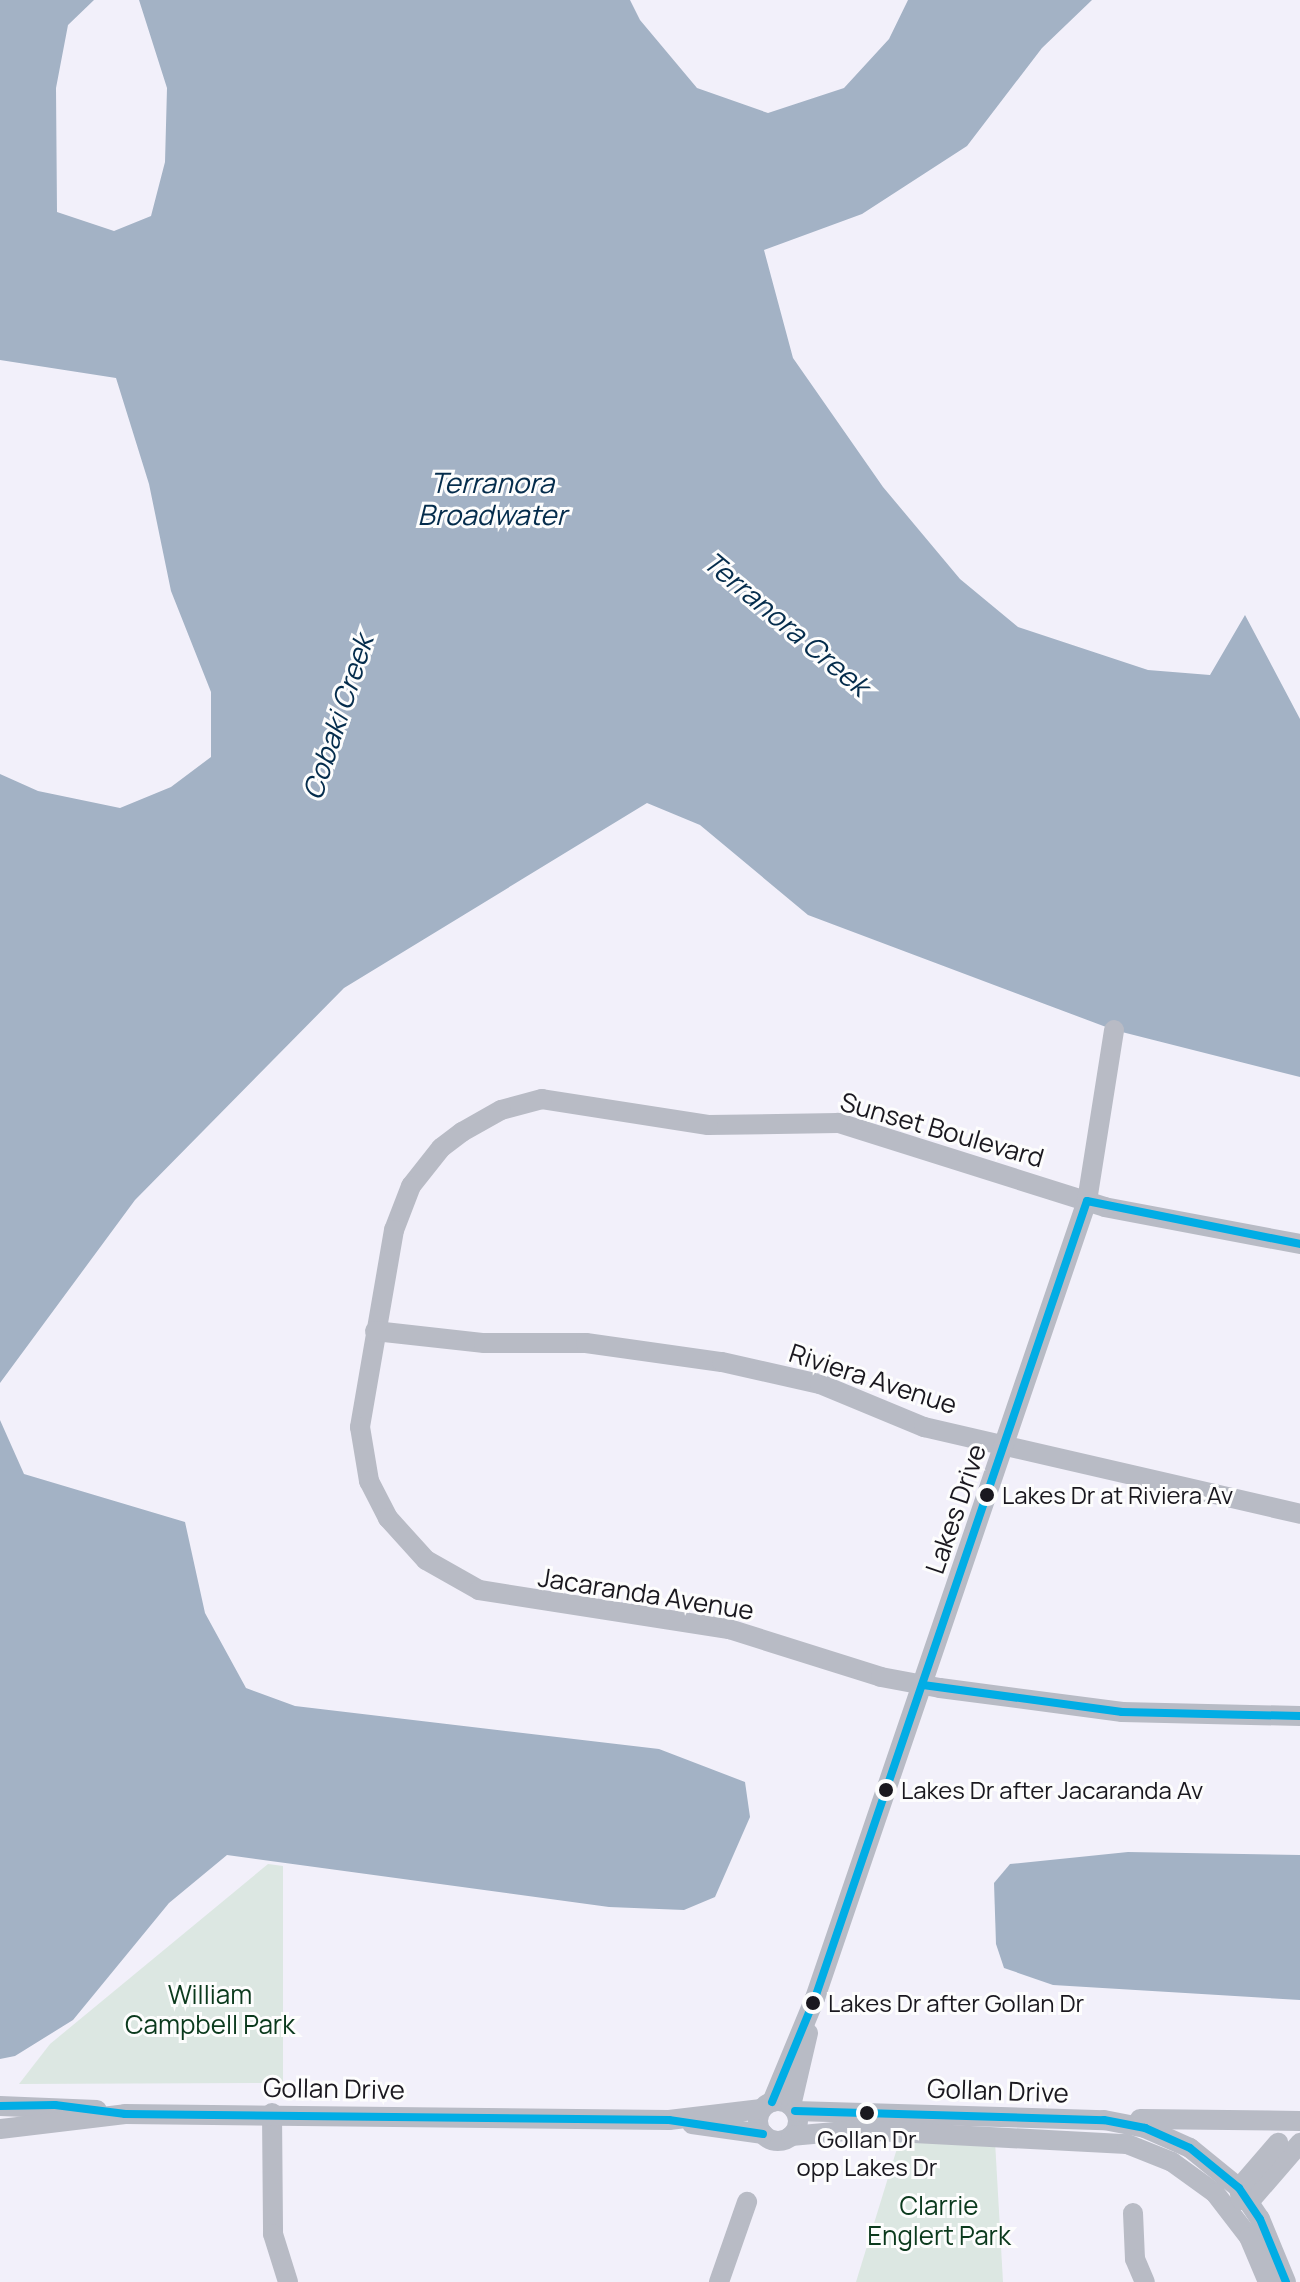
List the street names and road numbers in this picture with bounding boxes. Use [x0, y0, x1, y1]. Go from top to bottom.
street label: Sunset Boulevard [837, 1086, 1047, 1174]
street label: Riviera Avenue [785, 1337, 961, 1421]
street label: Lakes Drive [919, 1440, 993, 1578]
street label: Jacaranda Avenue [536, 1562, 756, 1626]
street label: Gollan Drive [263, 2072, 405, 2106]
street label: Gollan Drive [927, 2073, 1069, 2109]

